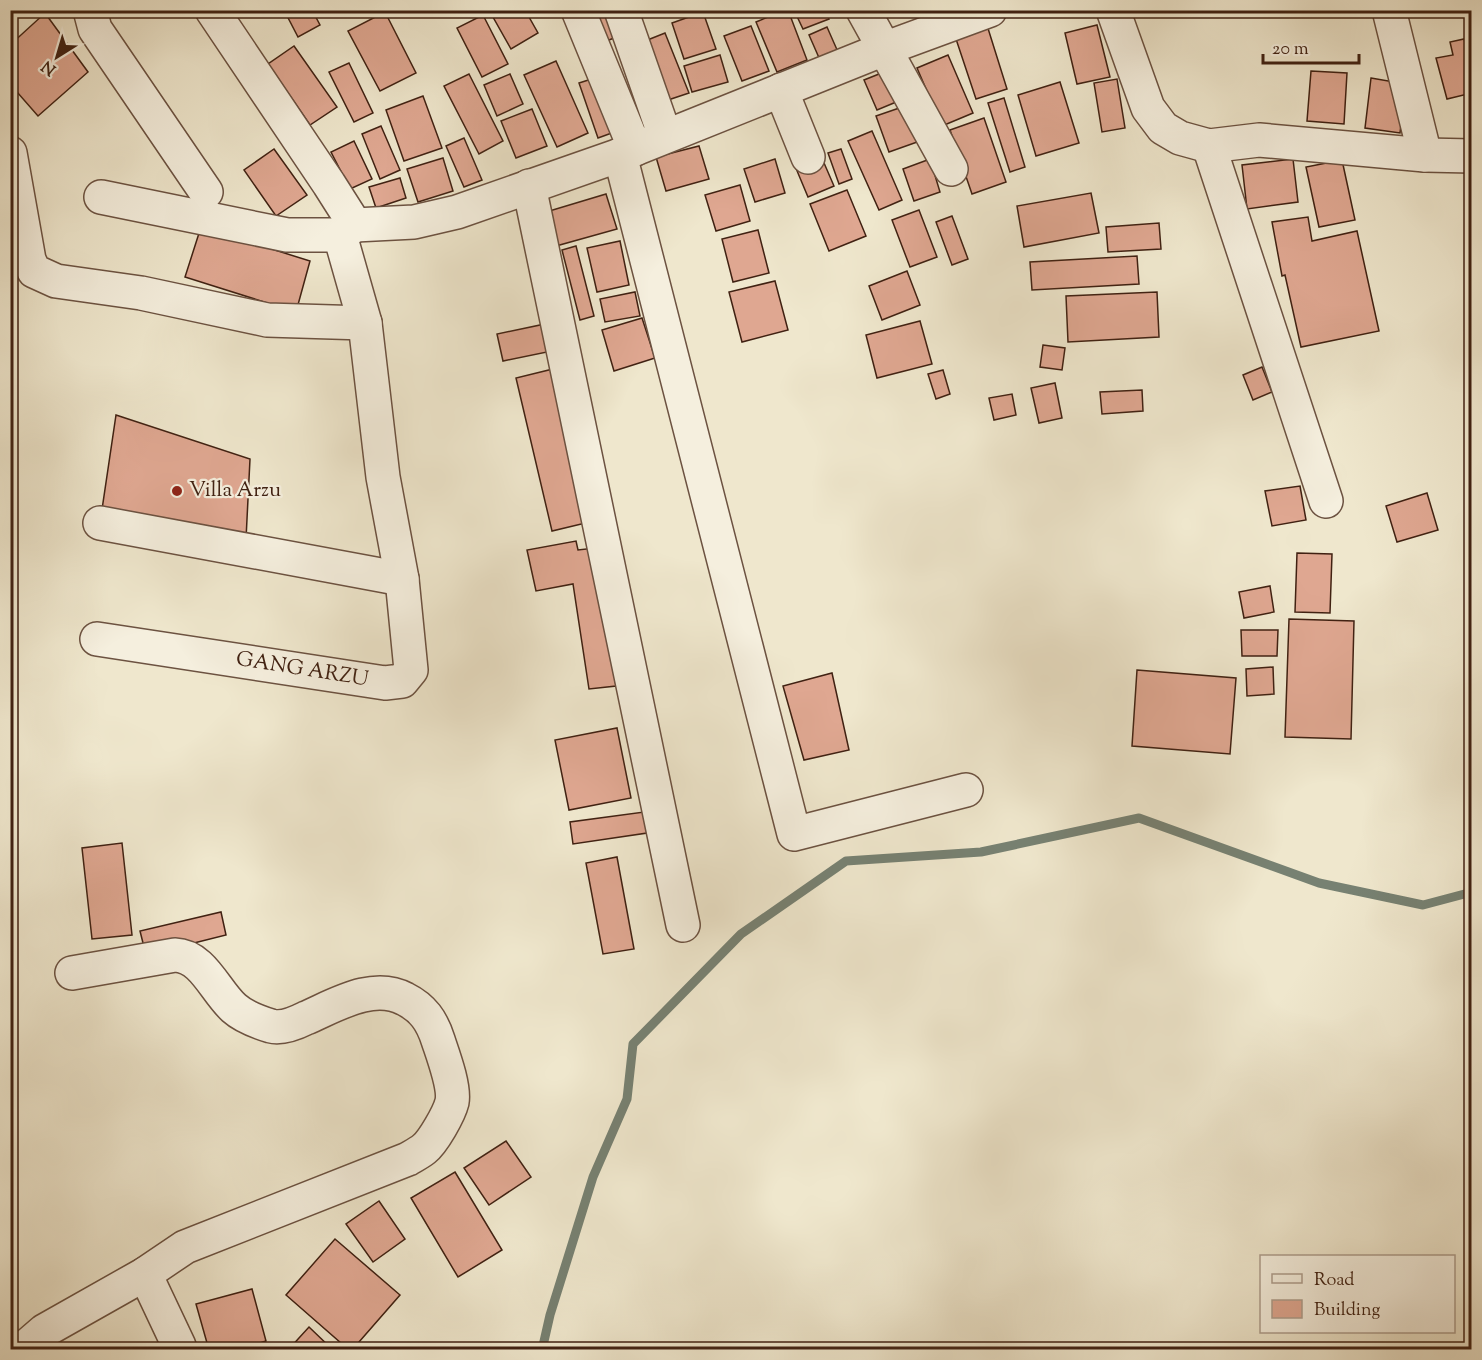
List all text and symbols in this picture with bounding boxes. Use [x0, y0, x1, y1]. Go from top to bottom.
north arrow [27, 27, 87, 87]
scale bar [1263, 27, 1359, 65]
text: 20 m [1272, 37, 1309, 63]
text: N [37, 54, 62, 80]
place label: Villa Arzu [189, 476, 281, 506]
marker: Villa Arzu [170, 484, 184, 498]
street label: GANG ARZU [234, 645, 370, 695]
legend [1260, 1255, 1455, 1333]
text: Road [1314, 1268, 1354, 1294]
text: Building [1314, 1298, 1380, 1324]

